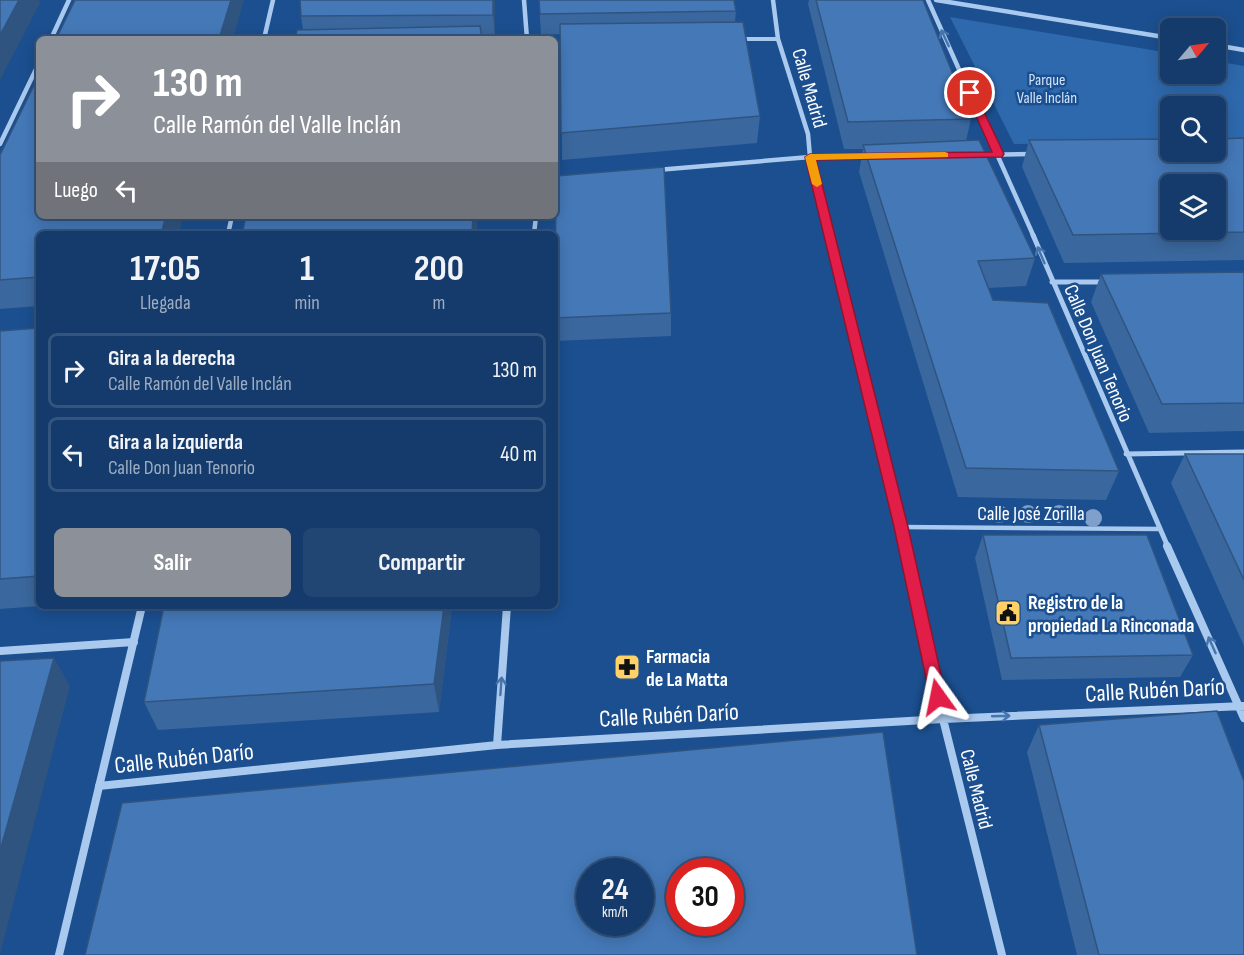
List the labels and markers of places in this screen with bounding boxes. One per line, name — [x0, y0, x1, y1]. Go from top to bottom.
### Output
pin — [944, 67, 995, 118]
place label: Registro de la propiedad La Rinconada — [1028, 591, 1195, 638]
public building icon: Registro de la propiedad La Rinconada — [993, 598, 1023, 628]
place label: Farmacia de La Matta — [646, 645, 728, 692]
pharmacy icon: Farmacia de La Matta — [612, 652, 642, 682]

